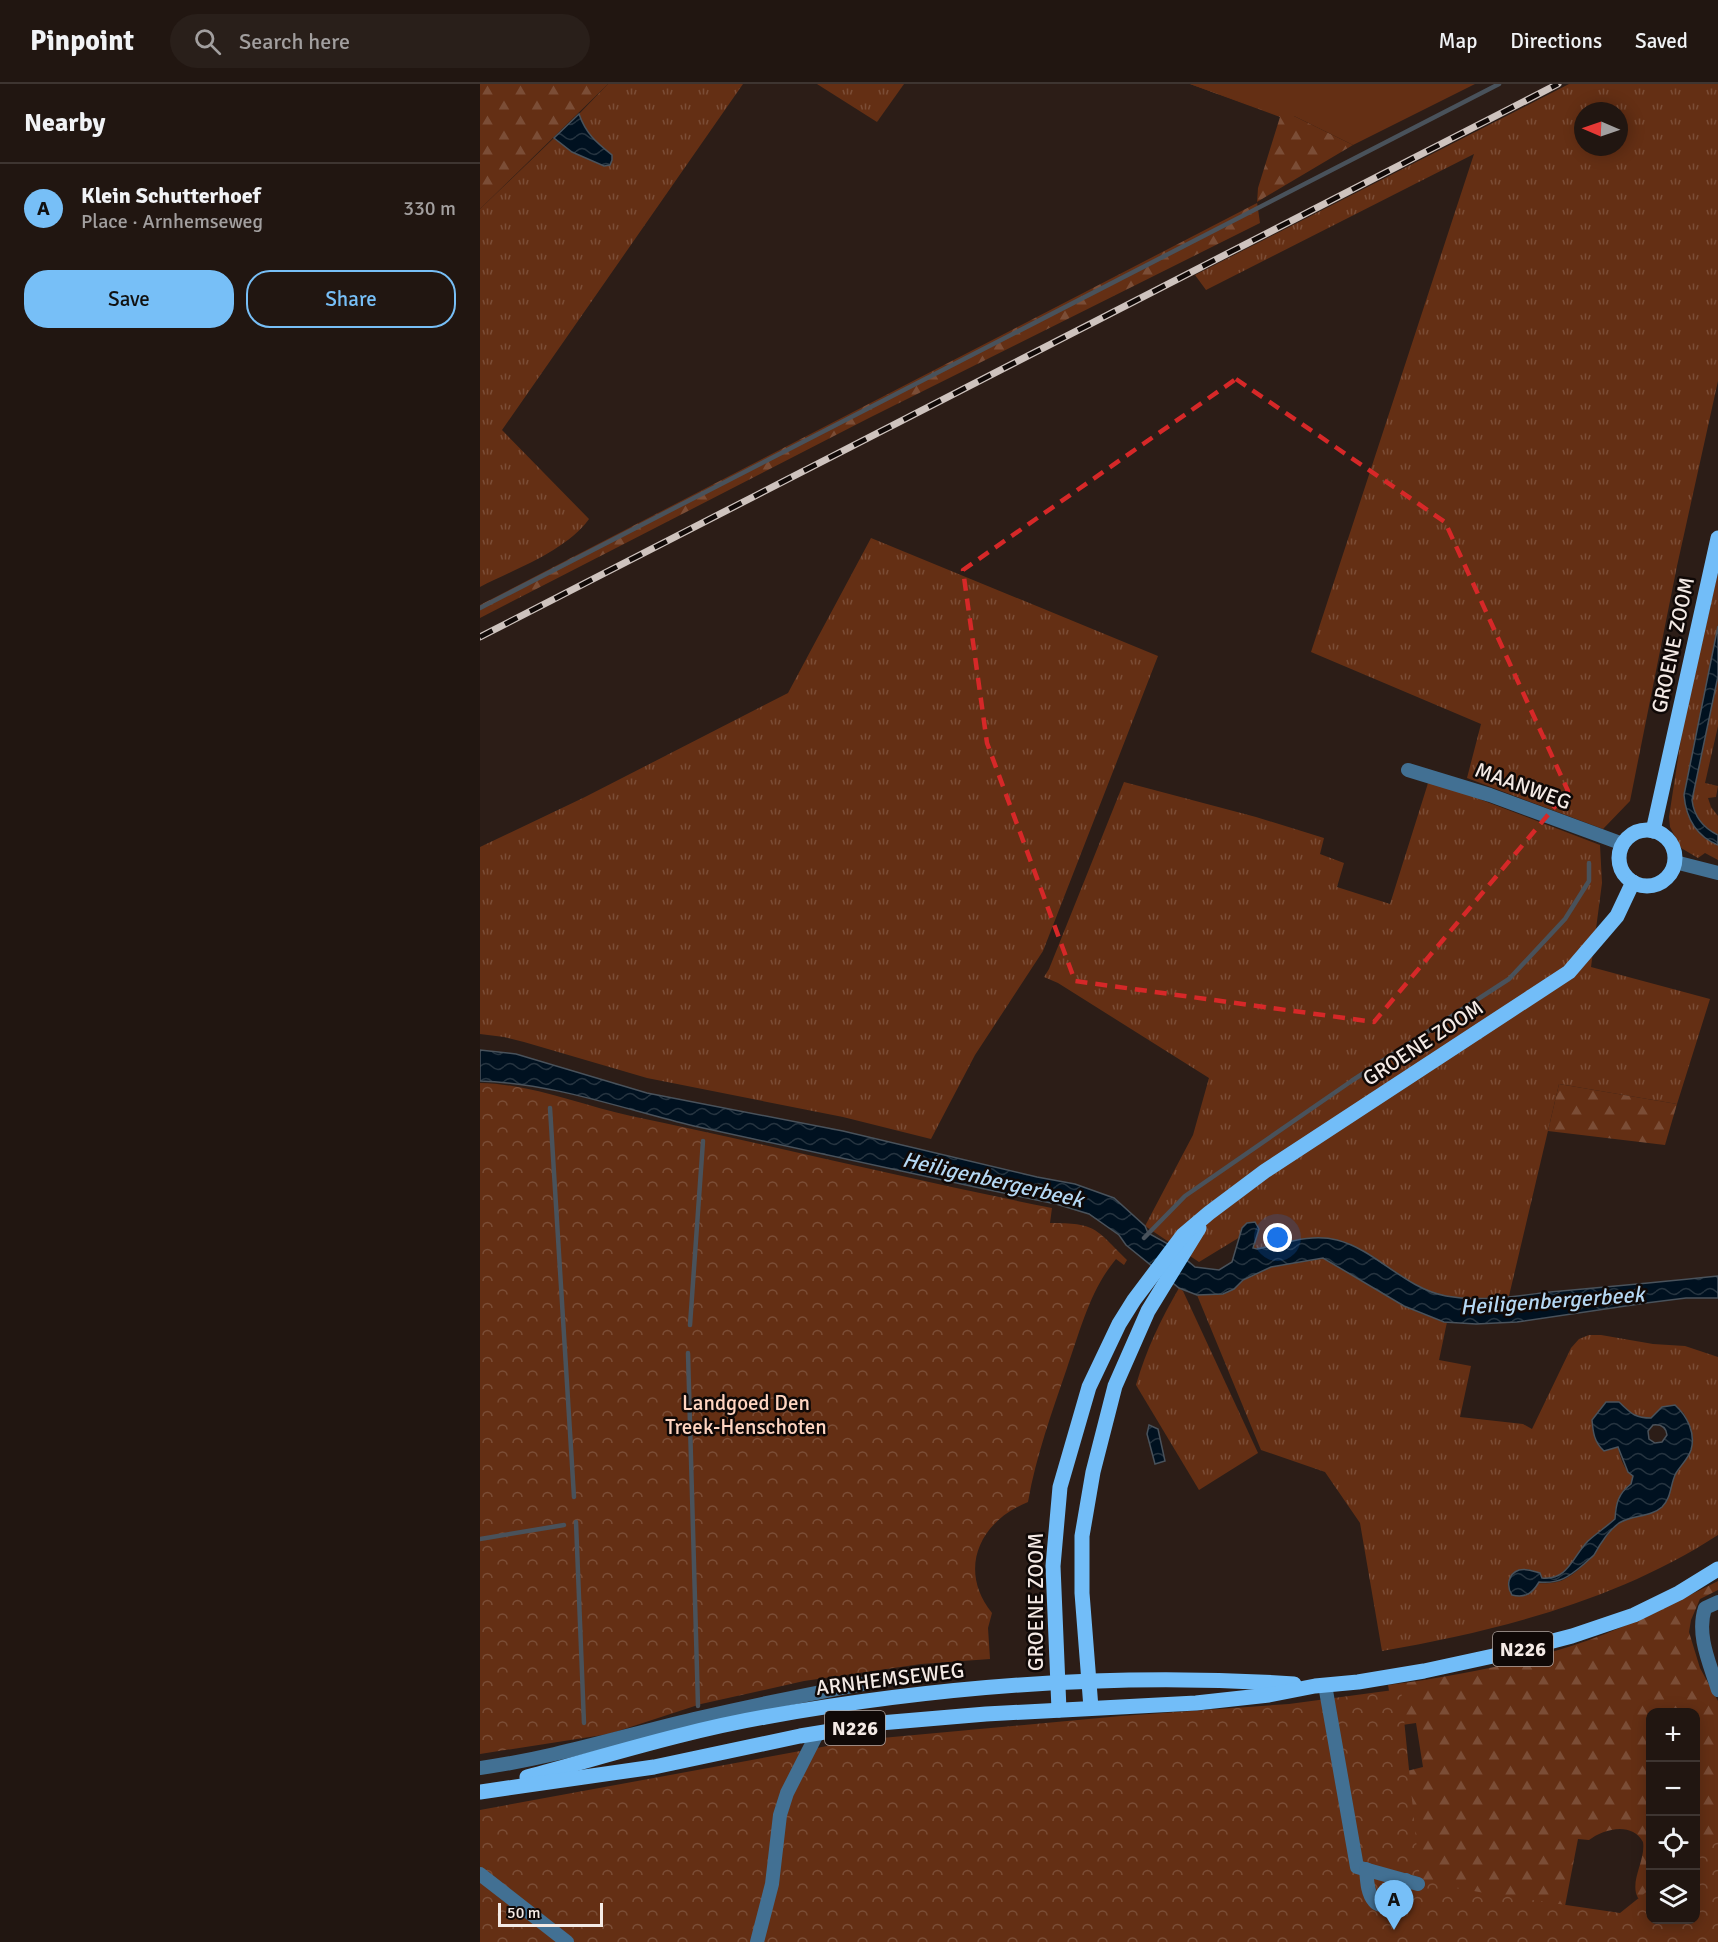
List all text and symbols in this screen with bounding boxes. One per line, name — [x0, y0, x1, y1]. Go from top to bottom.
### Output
search box — [170, 14, 590, 68]
text: Pinpoint — [30, 24, 134, 58]
icon: search — [191, 25, 224, 58]
text: Search here — [239, 28, 350, 55]
text: Map — [1439, 28, 1477, 54]
text: Directions — [1510, 28, 1602, 54]
text: Saved — [1635, 28, 1688, 54]
north arrow — [1574, 102, 1628, 156]
text: Nearby — [24, 107, 105, 139]
text: Klein Schutterhoef — [81, 182, 261, 209]
text: A — [37, 196, 50, 221]
text: 330 m — [403, 196, 456, 221]
text: Place · Arnhemseweg — [81, 209, 263, 234]
button: Save — [24, 270, 234, 328]
button: Share — [246, 270, 456, 328]
street label: GROENE ZOOM — [1646, 575, 1700, 715]
street label: MAANWEG — [1472, 757, 1574, 815]
street label: GROENE ZOOM — [1358, 994, 1488, 1092]
water label: Heiligenbergerbeek — [900, 1146, 1088, 1214]
your location — [1263, 1223, 1292, 1252]
water label: Heiligenbergerbeek — [1459, 1280, 1647, 1320]
park label: Landgoed Den Treek-Henschoten — [665, 1390, 827, 1440]
street label: GROENE ZOOM — [1023, 1533, 1049, 1671]
road number: N226 — [1493, 1632, 1553, 1666]
street label: ARNHEMSEWEG — [814, 1657, 966, 1701]
map controls — [1646, 1708, 1700, 1924]
button: + — [1646, 1708, 1700, 1762]
road number: N226 — [825, 1711, 885, 1745]
button: − — [1646, 1762, 1700, 1816]
button: locate — [1646, 1816, 1700, 1870]
button: layers — [1646, 1870, 1700, 1924]
pin: A — [1374, 1880, 1414, 1930]
scale bar — [498, 1900, 603, 1928]
text: 50 m — [507, 1903, 541, 1923]

